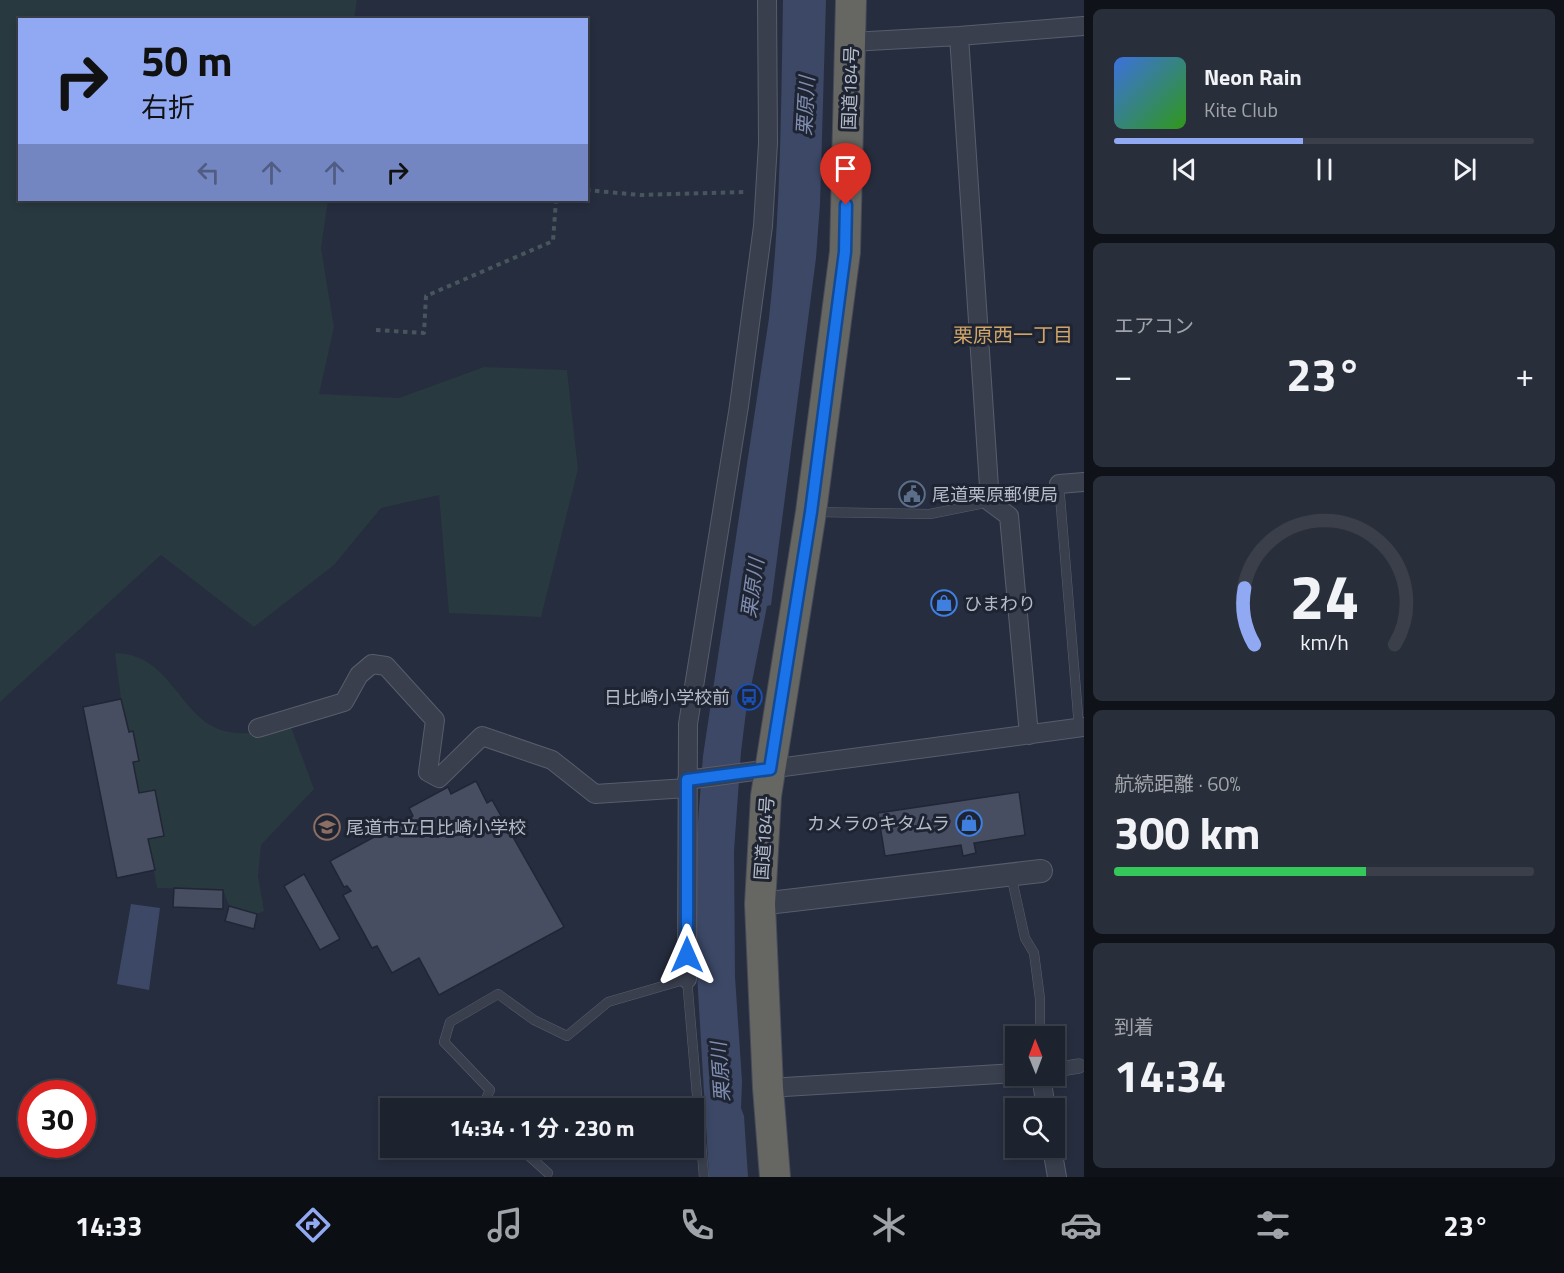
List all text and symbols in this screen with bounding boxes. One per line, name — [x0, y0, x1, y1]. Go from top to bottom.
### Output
text: 50 m — [141, 28, 233, 92]
icon: right — [42, 42, 120, 120]
street label: 国道184号 — [835, 45, 865, 131]
text: Neon Rain — [1204, 60, 1302, 94]
water label: 栗原川 — [788, 73, 822, 137]
text: 右折 — [141, 86, 195, 127]
text: Kite Club — [1204, 94, 1278, 125]
pin — [820, 143, 871, 205]
icon: arrive — [829, 152, 862, 185]
icon: previous — [1168, 153, 1201, 186]
icon: pause — [1308, 153, 1341, 186]
icon: next — [1448, 153, 1481, 186]
icon: left — [192, 156, 225, 189]
icon: ahead — [255, 156, 288, 189]
icon: ahead — [318, 156, 351, 189]
icon: right — [381, 156, 414, 189]
text: エアコン — [1114, 310, 1194, 341]
district label: 栗原西一丁目 — [953, 319, 1073, 350]
text: 23° — [1286, 340, 1362, 408]
text: − — [1114, 350, 1132, 400]
text: + — [1516, 350, 1534, 400]
public building icon: 尾道栗原郵便局 — [897, 479, 927, 509]
place label: 尾道栗原郵便局 — [932, 481, 1058, 508]
text: 24 — [1289, 549, 1359, 644]
water label: 栗原川 — [732, 554, 772, 620]
shop icon: ひまわり — [929, 588, 959, 618]
place label: ひまわり — [964, 590, 1036, 617]
text: km/h — [1300, 627, 1348, 659]
bus stop icon: 日比崎小学校前 — [734, 682, 764, 712]
place label: 日比崎小学校前 — [604, 684, 730, 711]
text: 航続距離 · 60% — [1114, 768, 1241, 799]
street label: 国道184号 — [748, 795, 780, 881]
text: 300 km — [1114, 798, 1260, 866]
shop icon: カメラのキタムラ — [954, 808, 984, 838]
place label: カメラのキタムラ — [807, 810, 950, 837]
school or university icon: 尾道市立日比崎小学校 — [312, 812, 342, 842]
place label: 尾道市立日比崎小学校 — [346, 814, 526, 841]
position arrow — [655, 923, 719, 987]
text: 到着 — [1114, 1011, 1154, 1042]
north arrow — [1005, 1026, 1065, 1086]
map controls — [1005, 1026, 1065, 1158]
water label: 栗原川 — [702, 1039, 738, 1103]
text: 14:34 — [1114, 1041, 1226, 1109]
speed limit sign: 30 — [18, 1080, 96, 1158]
button: search — [1005, 1098, 1065, 1158]
text: 14:34 · 1 分 · 230 m — [450, 1111, 634, 1145]
icon: directions — [292, 1204, 334, 1246]
icon: music — [484, 1204, 526, 1246]
icon: phone — [676, 1204, 718, 1246]
icon: climate — [868, 1204, 910, 1246]
icon: car — [1060, 1204, 1102, 1246]
icon: filters — [1252, 1204, 1294, 1246]
text: 14:33 — [75, 1205, 142, 1246]
text: 23° — [1444, 1205, 1489, 1246]

